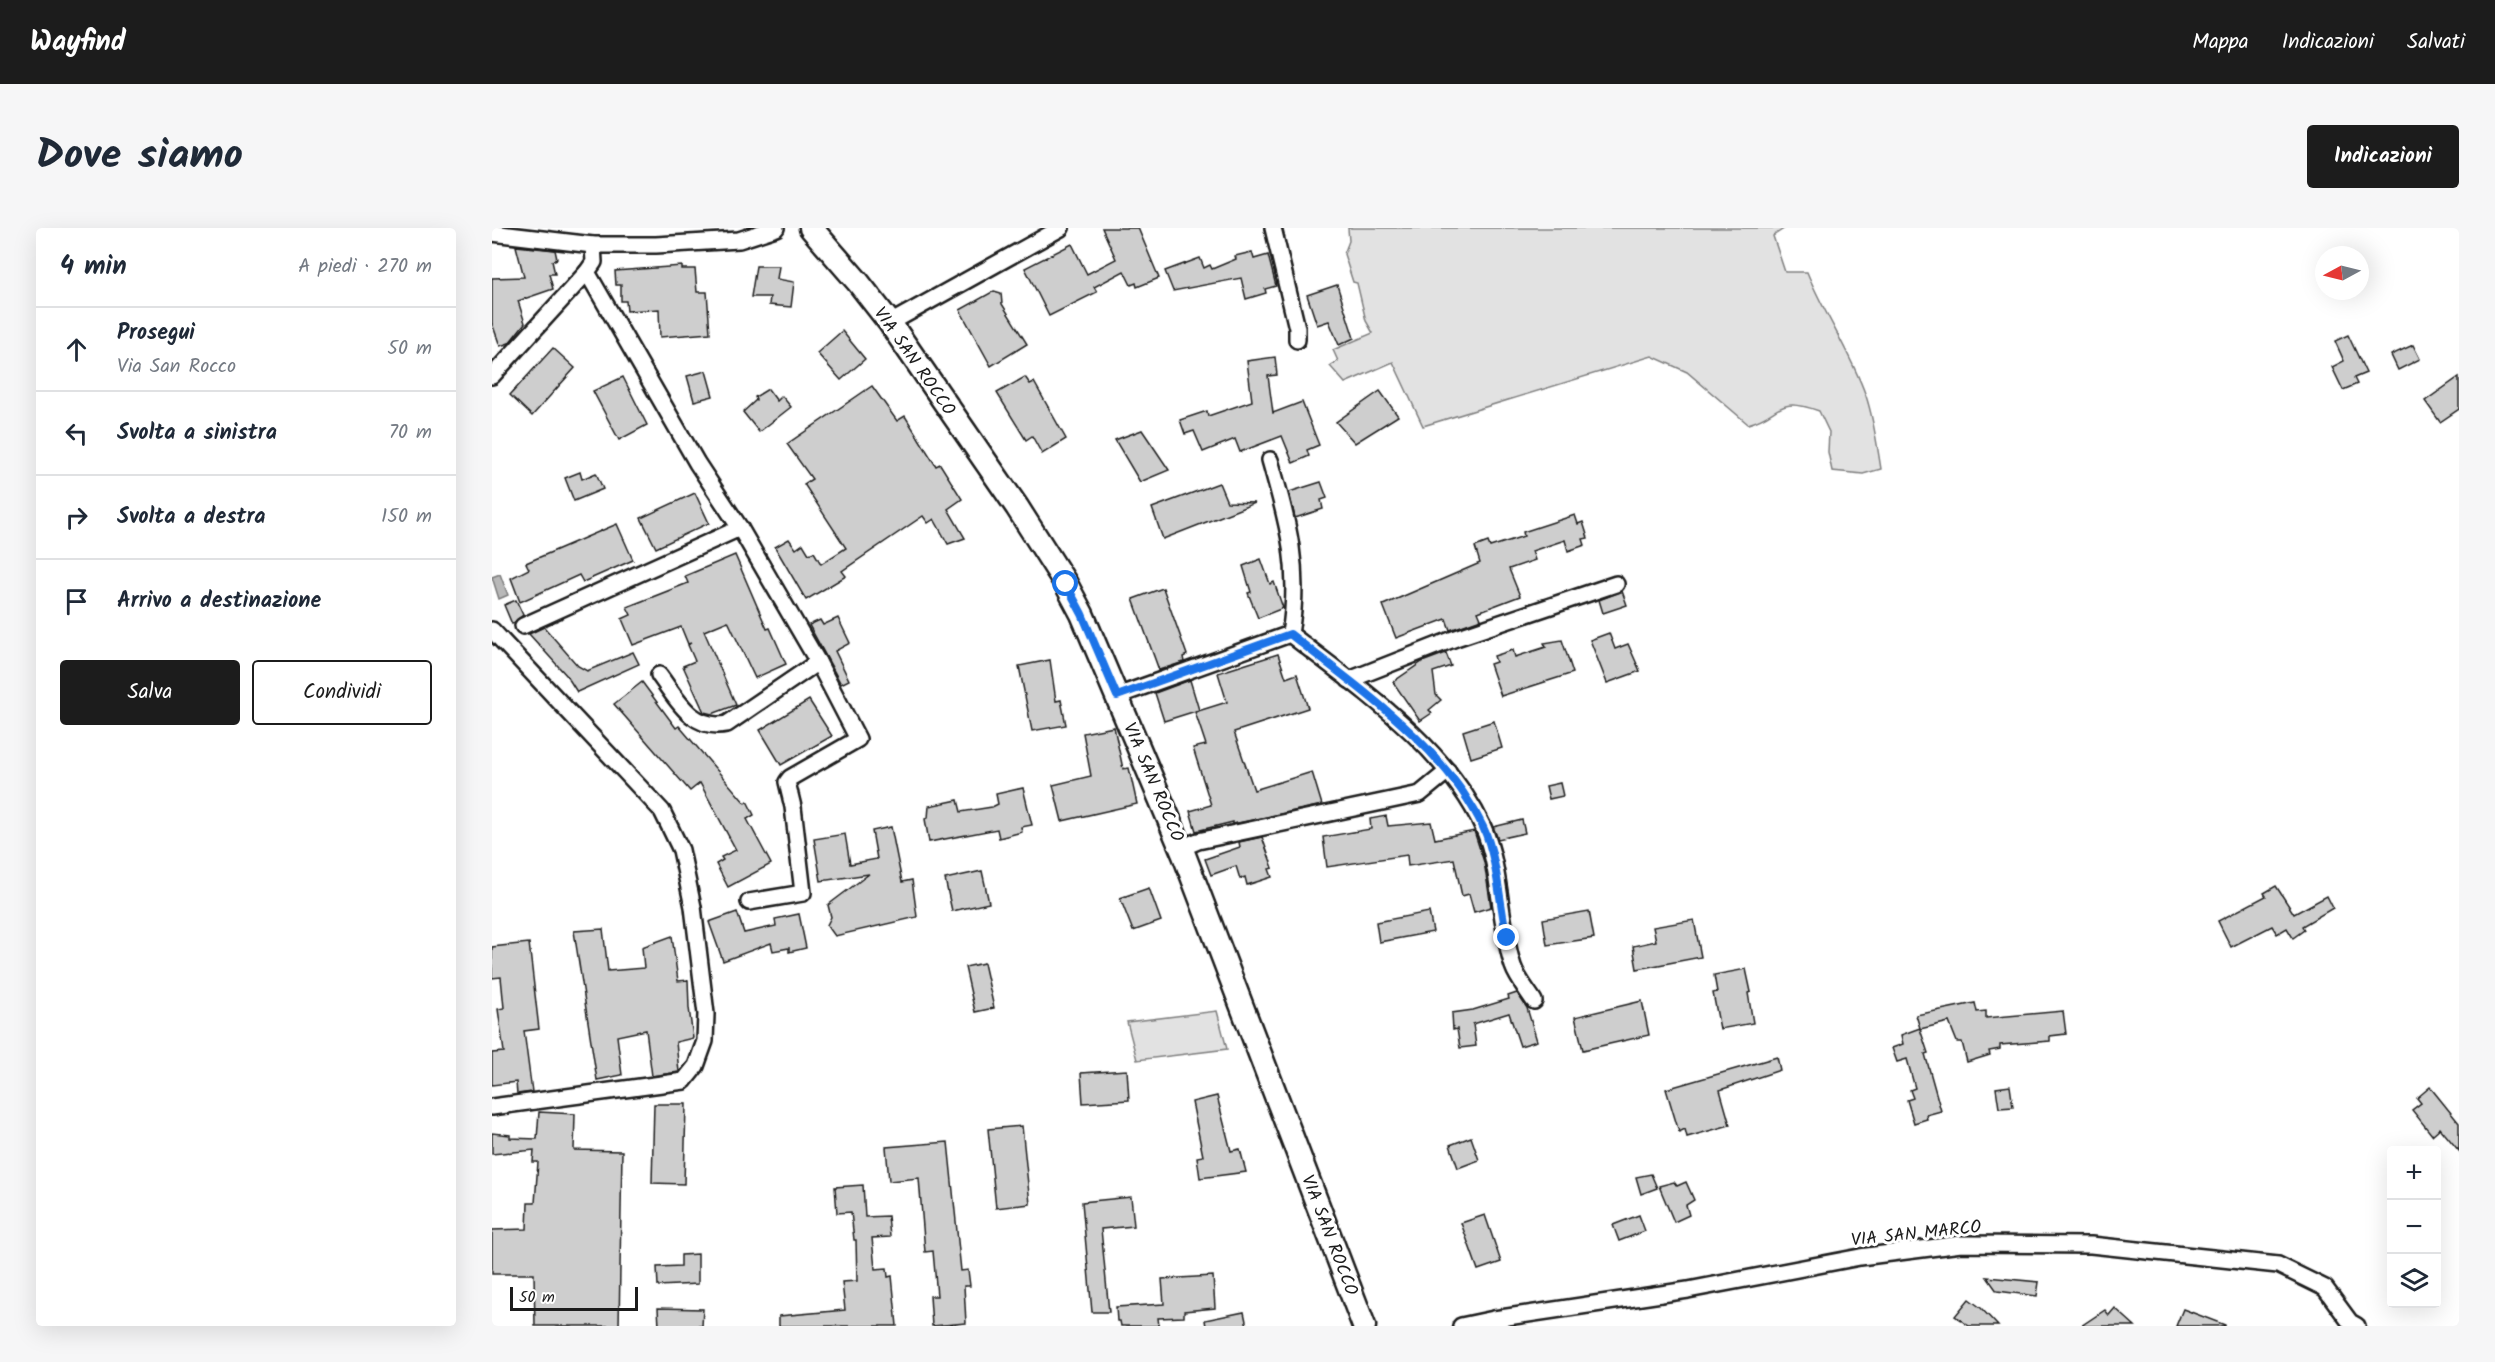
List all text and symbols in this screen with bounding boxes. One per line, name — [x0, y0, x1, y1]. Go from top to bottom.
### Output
text: Wayfind — [30, 20, 126, 65]
text: Mappa — [2192, 26, 2249, 59]
text: Indicazioni — [2282, 26, 2374, 59]
text: Salvati — [2407, 26, 2465, 59]
text: Dove siamo — [36, 123, 243, 190]
button: Indicazioni — [2307, 125, 2459, 188]
text: 4 min — [60, 246, 127, 288]
north arrow — [2315, 246, 2369, 300]
text: A piedi · 270 m — [298, 251, 432, 283]
street label: VIA SAN ROCCO — [865, 301, 962, 422]
text: Prosegui — [117, 316, 195, 351]
icon: ahead — [60, 333, 93, 366]
text: 50 m — [387, 333, 432, 365]
text: Via San Rocco — [117, 351, 236, 383]
text: Svolta a sinistra — [117, 416, 277, 451]
icon: left — [60, 417, 93, 450]
text: 70 m — [389, 417, 432, 449]
text: Svolta a destra — [117, 500, 266, 535]
icon: right — [60, 501, 93, 534]
text: 150 m — [381, 501, 432, 533]
route start — [1052, 570, 1078, 596]
text: Arrivo a destinazione — [117, 584, 321, 619]
icon: arrive — [60, 585, 93, 618]
button: Salva — [60, 660, 240, 725]
button: Condividi — [252, 660, 432, 725]
street label: VIA SAN ROCCO — [1114, 718, 1191, 847]
route end — [1493, 924, 1519, 950]
map controls — [2387, 1146, 2441, 1308]
button: + — [2387, 1146, 2441, 1200]
street label: VIA SAN ROCCO — [1292, 1171, 1365, 1300]
button: − — [2387, 1200, 2441, 1254]
street label: VIA SAN MARCO — [1850, 1213, 1983, 1256]
button: layers — [2387, 1254, 2441, 1308]
scale bar — [510, 1284, 638, 1312]
text: 50 m — [519, 1285, 555, 1310]

